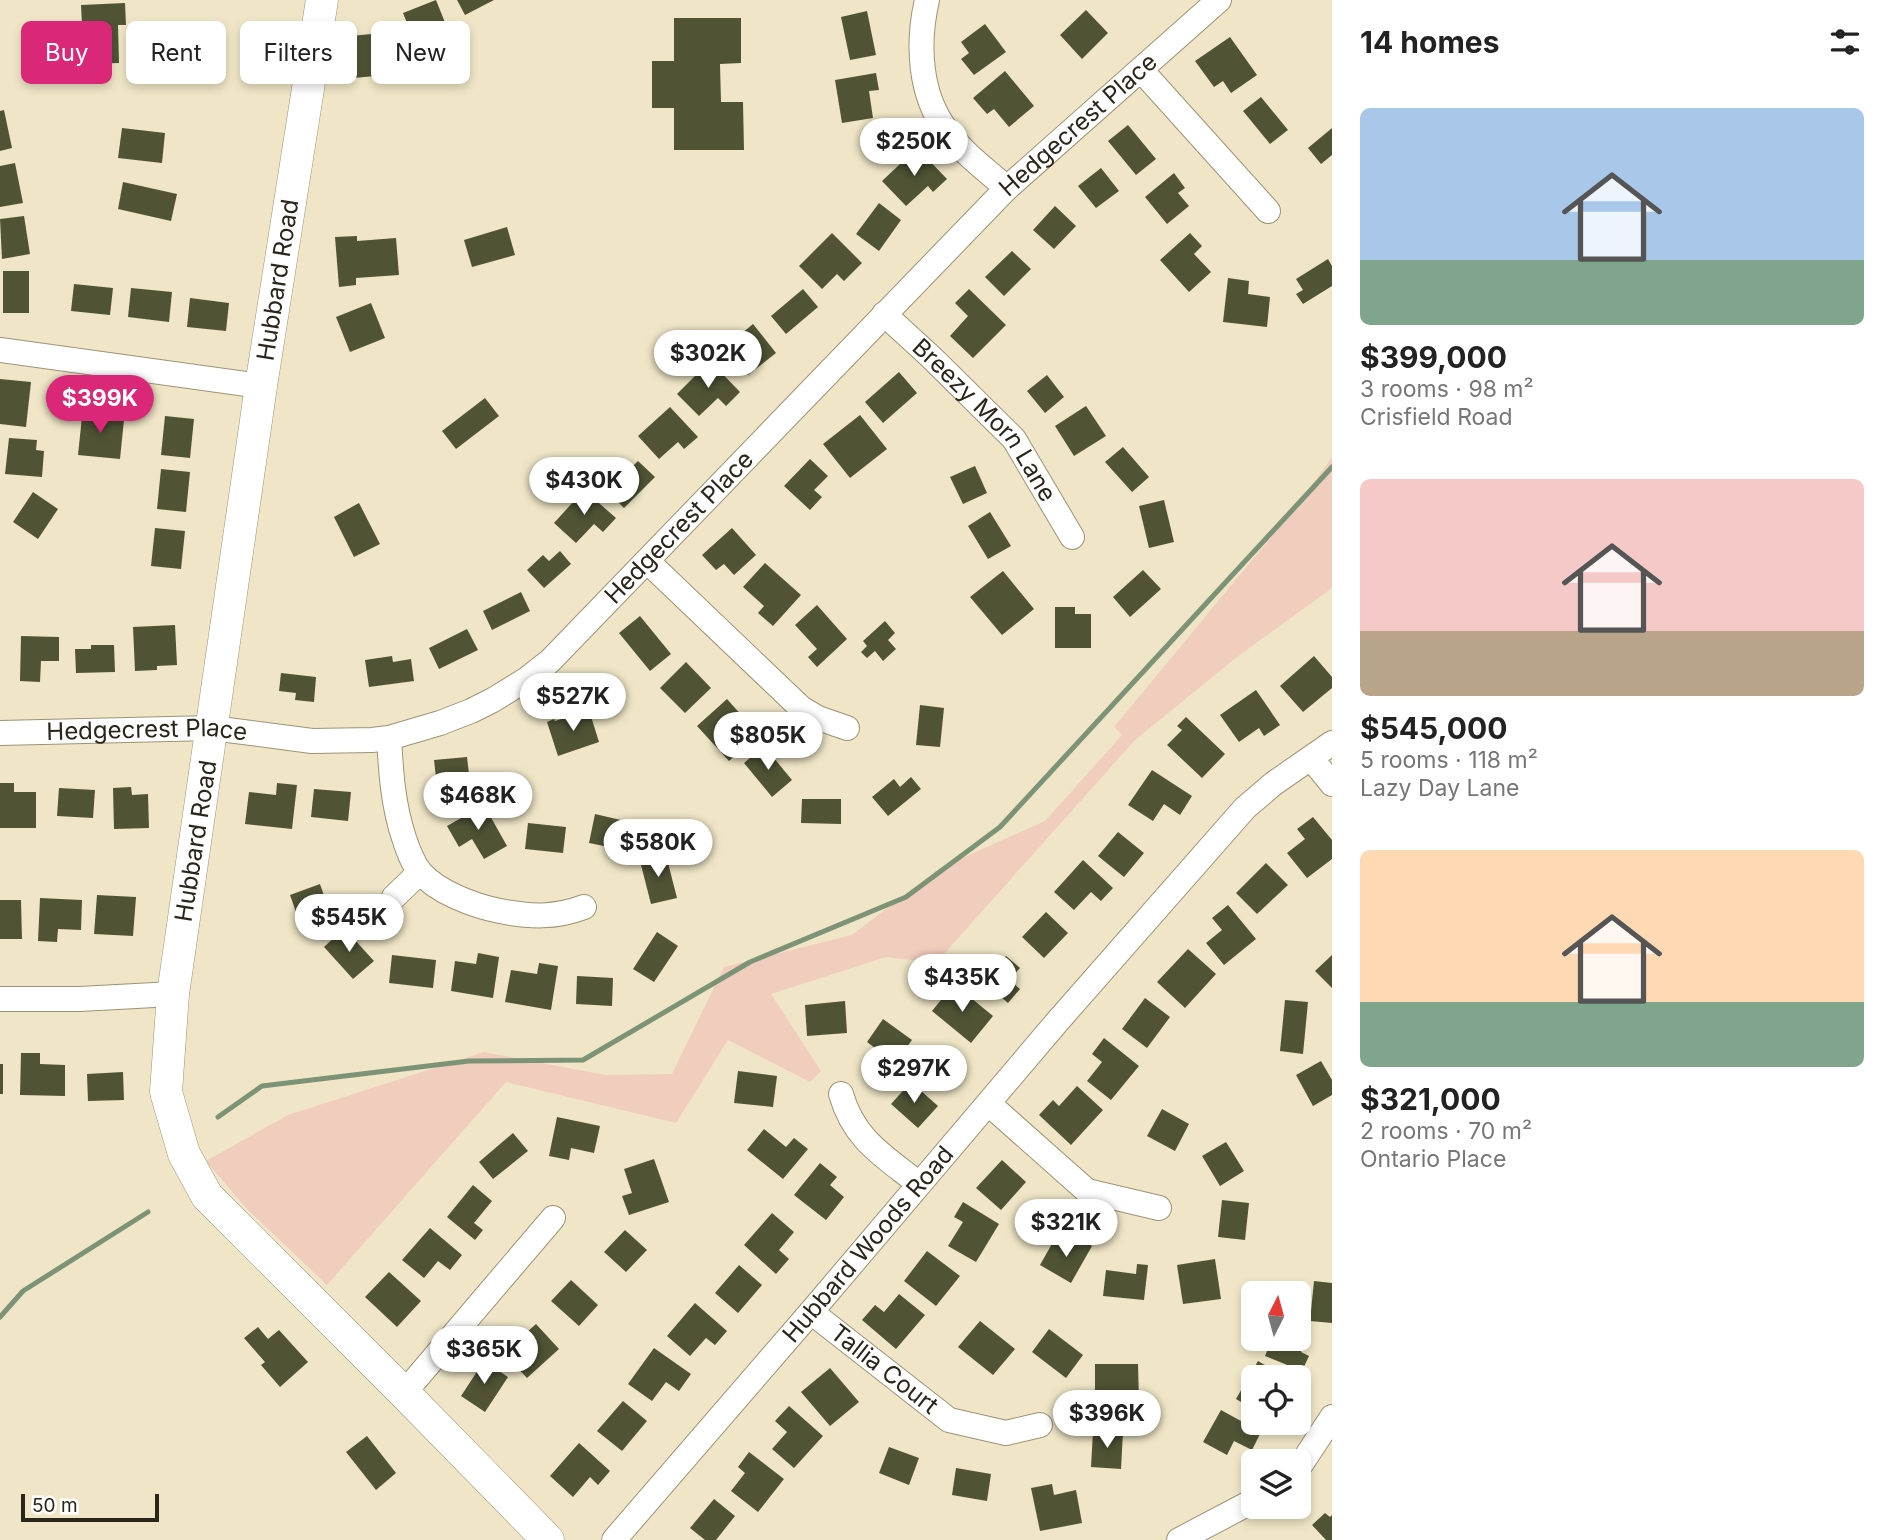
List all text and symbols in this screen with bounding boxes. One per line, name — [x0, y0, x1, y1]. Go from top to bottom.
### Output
chip: Buy — [21, 21, 112, 84]
chip: Rent — [126, 21, 226, 84]
chip: Filters — [240, 21, 357, 84]
chip: New — [371, 21, 470, 84]
icon: filters — [1826, 23, 1864, 61]
text: 14 homes — [1360, 24, 1499, 60]
street label: Hedgecrest Place — [993, 47, 1163, 202]
pin: $250K — [865, 118, 963, 178]
text: $250K — [876, 127, 952, 155]
icon: home — [1549, 154, 1675, 280]
street label: Hubbard Road — [250, 197, 305, 363]
pin: $302K — [659, 330, 757, 390]
street label: Breezy Morn Lane — [907, 332, 1063, 507]
text: $302K — [670, 339, 746, 367]
text: $399,000 — [1360, 339, 1507, 375]
text: 3 rooms · 98 m² — [1360, 375, 1534, 403]
pin: $399K — [51, 376, 149, 435]
text: $399K — [62, 384, 138, 412]
text: Crisfield Road — [1360, 403, 1513, 431]
street label: Hedgecrest Place — [598, 445, 759, 609]
pin: $430K — [535, 458, 633, 517]
text: $430K — [545, 466, 623, 494]
icon: home — [1549, 525, 1675, 651]
pin: $527K — [524, 674, 622, 733]
text: $527K — [536, 682, 610, 710]
text: $545,000 — [1360, 710, 1507, 746]
street label: Hedgecrest Place — [46, 712, 249, 746]
pin: $805K — [719, 712, 817, 772]
text: $805K — [730, 721, 806, 749]
text: 5 rooms · 118 m² — [1360, 746, 1538, 774]
street label: Hubbard Road — [168, 758, 223, 924]
pin: $468K — [429, 772, 527, 832]
text: Lazy Day Lane — [1360, 774, 1520, 802]
text: $468K — [439, 781, 517, 809]
pin: $580K — [609, 820, 707, 879]
text: $580K — [620, 828, 696, 856]
pin: $545K — [300, 894, 398, 954]
icon: home — [1549, 896, 1675, 1022]
text: $545K — [311, 903, 387, 931]
pin: $435K — [913, 954, 1011, 1014]
text: $435K — [924, 963, 1000, 991]
pin: $297K — [865, 1046, 963, 1105]
text: $297K — [877, 1054, 951, 1082]
text: $321,000 — [1360, 1081, 1501, 1117]
text: 2 rooms · 70 m² — [1360, 1117, 1532, 1145]
street label: Hubbard Woods Road — [776, 1140, 959, 1348]
text: Ontario Place — [1360, 1145, 1506, 1173]
pin: $321K — [1017, 1200, 1115, 1259]
text: $321K — [1031, 1208, 1101, 1236]
north arrow — [1241, 1281, 1311, 1351]
map controls — [1241, 1281, 1311, 1519]
street label: Tallia Court — [825, 1318, 944, 1420]
pin: $365K — [435, 1326, 533, 1386]
text: $365K — [446, 1335, 522, 1363]
button: locate — [1241, 1365, 1311, 1435]
pin: $396K — [1058, 1390, 1156, 1450]
text: $396K — [1069, 1399, 1145, 1427]
button: layers — [1241, 1449, 1311, 1519]
scale bar — [21, 1491, 159, 1523]
text: 50 m — [32, 1494, 78, 1517]

